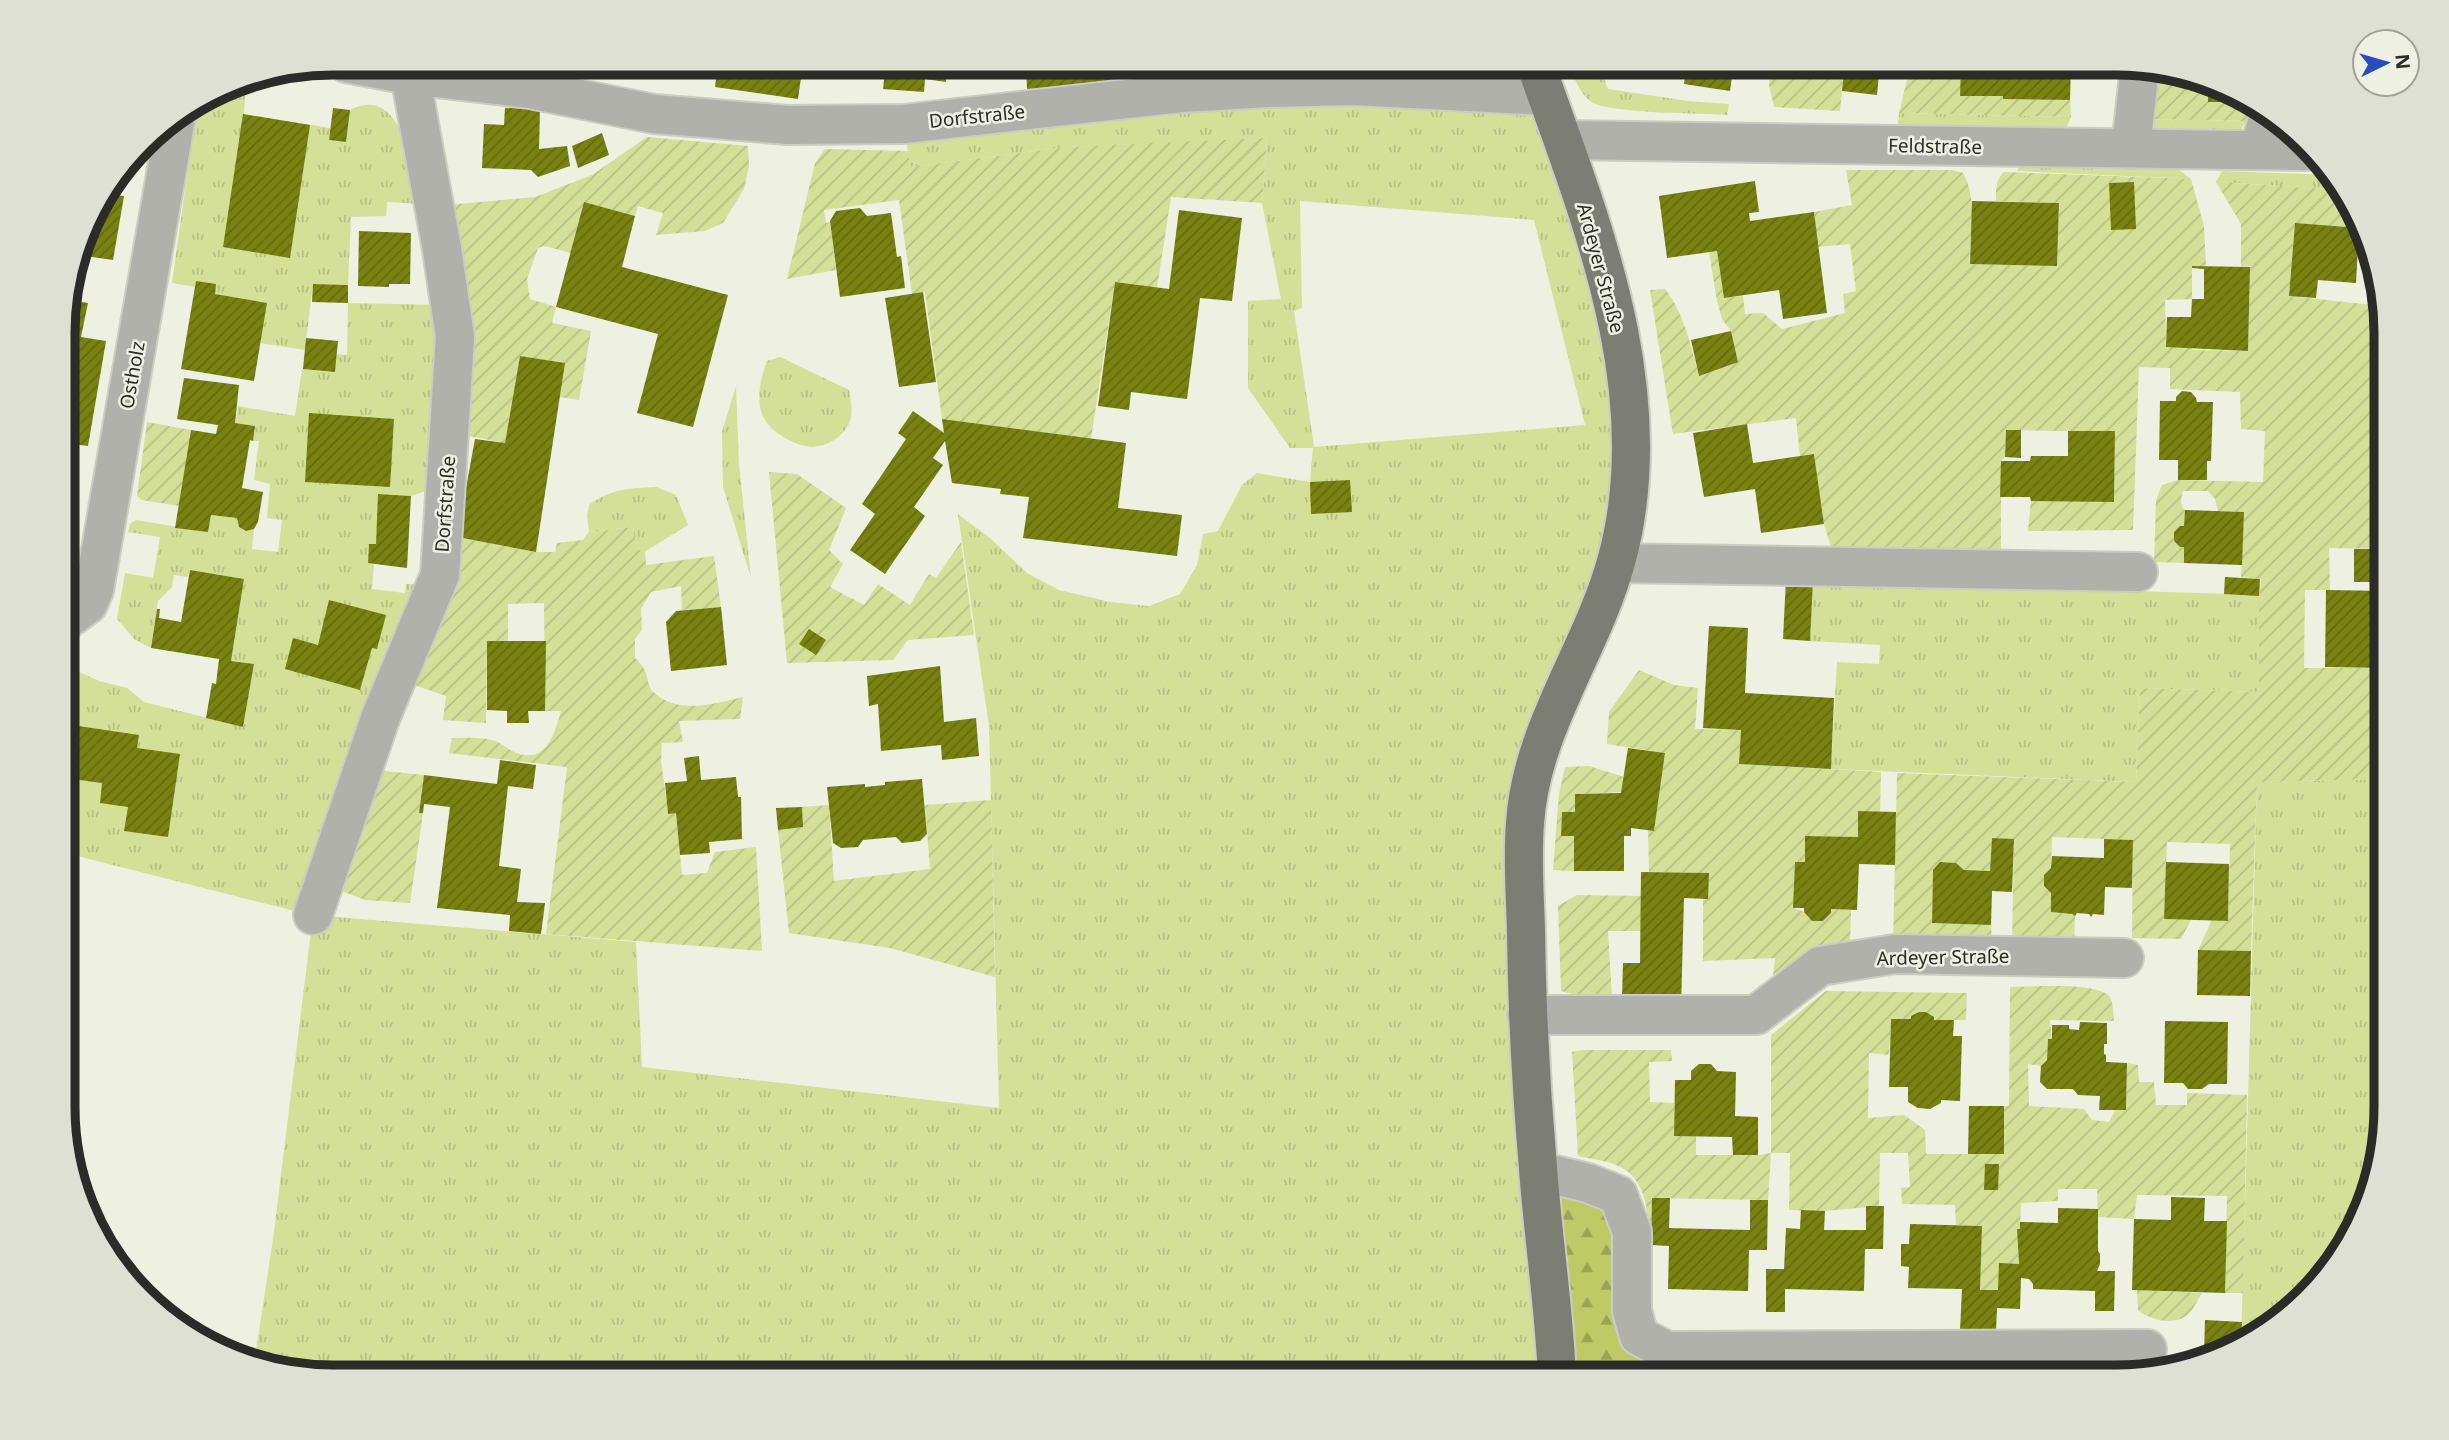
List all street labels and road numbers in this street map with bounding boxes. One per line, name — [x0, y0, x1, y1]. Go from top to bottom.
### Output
street label: Dorfstraße — [928, 98, 1026, 134]
street label: Feldstraße — [1888, 132, 1982, 160]
street label: Ardeyer Straße — [1571, 200, 1631, 336]
street label: Ostholz — [113, 339, 151, 411]
street label: Dorfstraße — [429, 455, 461, 553]
street label: Ardeyer Straße — [1876, 943, 2010, 971]

